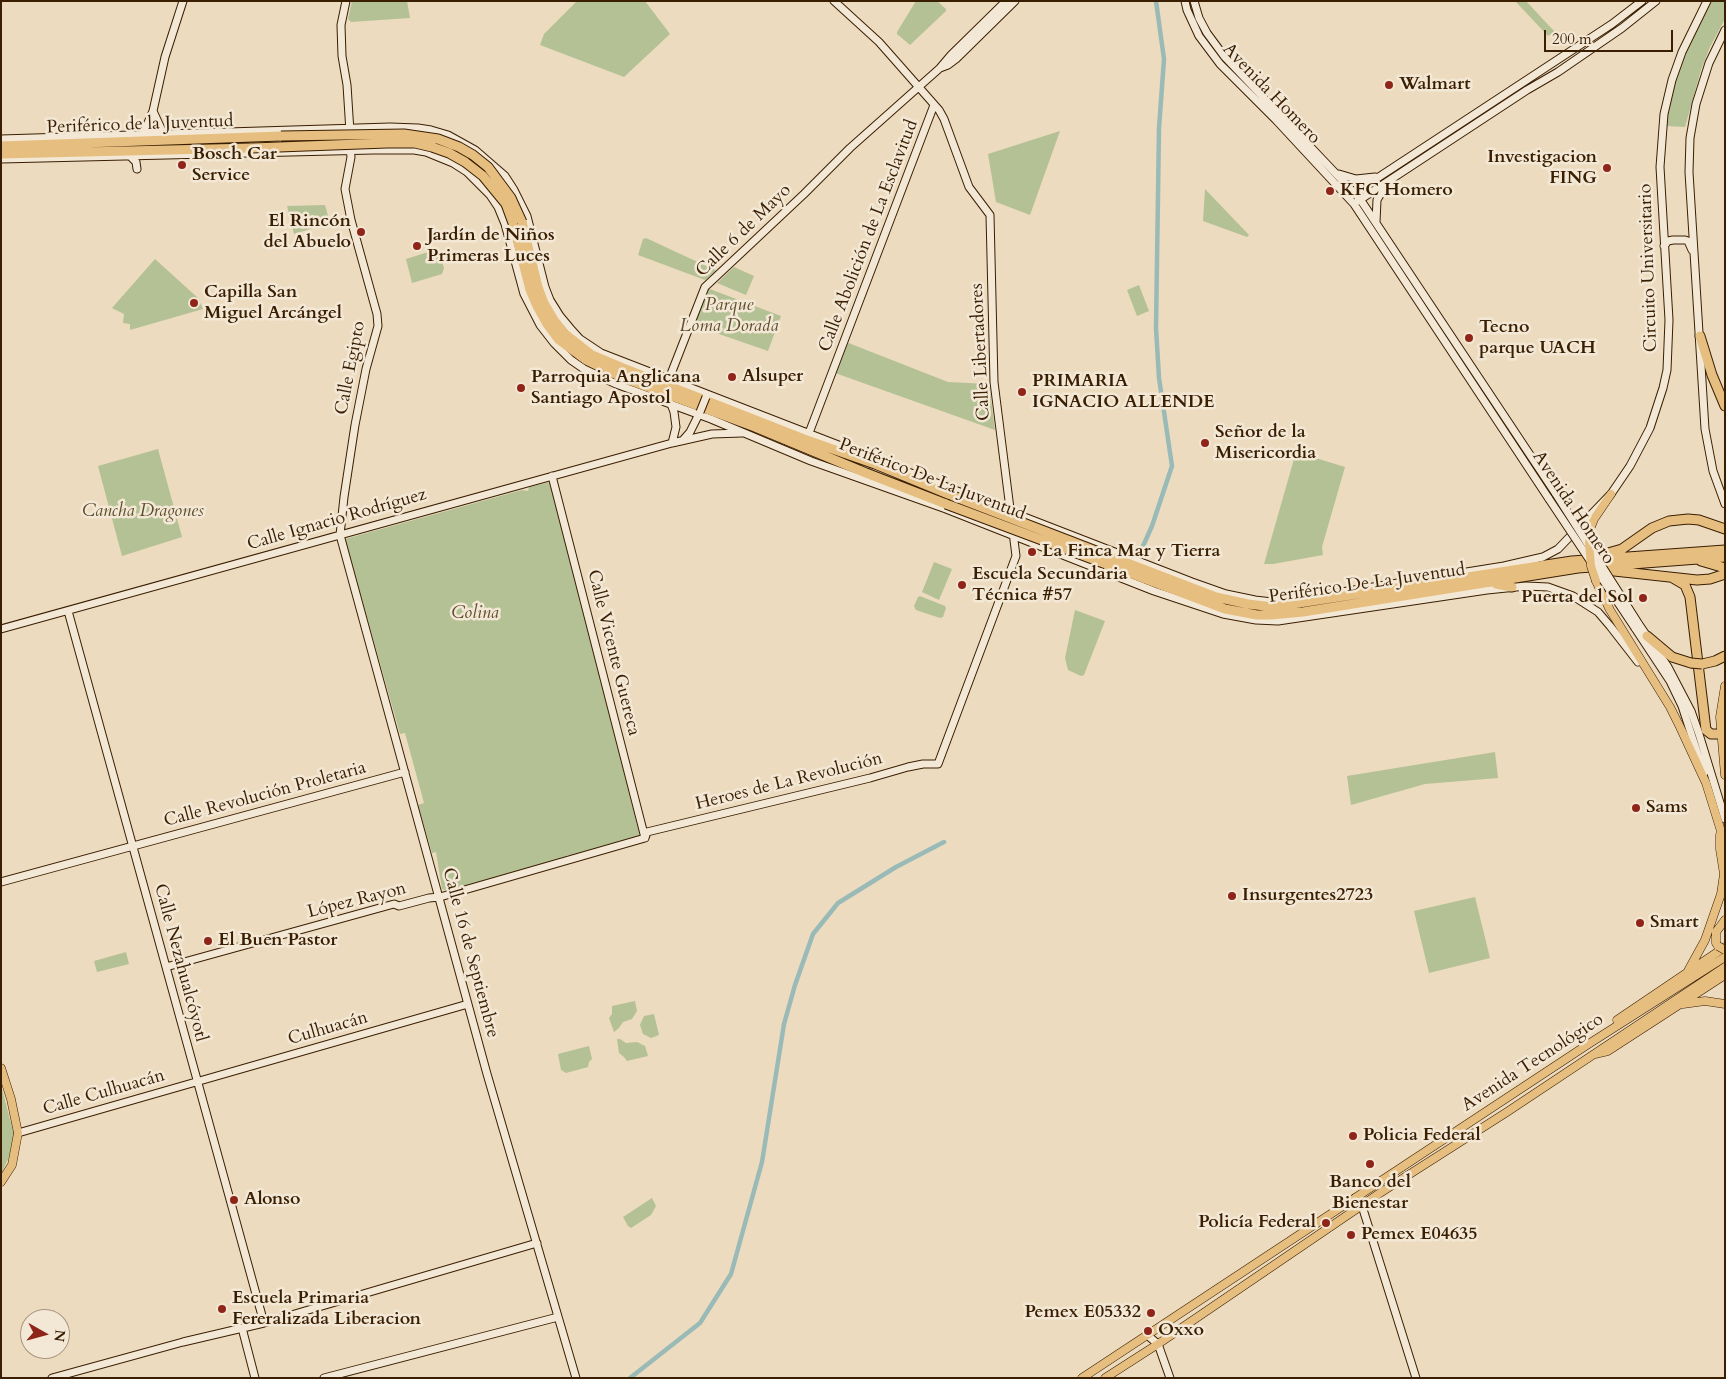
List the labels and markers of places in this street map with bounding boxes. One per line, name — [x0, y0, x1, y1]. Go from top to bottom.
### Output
place label: Walmart — [1399, 74, 1471, 96]
marker: Walmart — [1383, 79, 1395, 91]
place label: Bosch Car Service — [192, 144, 277, 186]
place label: Investigacion FING — [1487, 147, 1597, 190]
marker: Bosch Car Service — [176, 159, 188, 171]
marker: Investigacion FING — [1601, 162, 1613, 174]
place label: KFC Homero — [1340, 180, 1453, 202]
marker: KFC Homero — [1324, 185, 1336, 197]
place label: El Rincón del Abuelo — [263, 211, 351, 253]
place label: Jardín de Niños Primeras Luces — [427, 225, 555, 268]
marker: El Rincón del Abuelo — [355, 226, 367, 238]
marker: Jardín de Niños Primeras Luces — [411, 240, 423, 252]
place label: Capilla San Miguel Arcángel — [204, 282, 342, 324]
marker: Capilla San Miguel Arcángel — [188, 297, 200, 309]
place label: Tecno parque UACH — [1479, 317, 1596, 359]
marker: Tecno parque UACH — [1463, 332, 1475, 344]
place label: Alsuper — [742, 366, 803, 388]
place label: Parroquia Anglicana Santiago Apostol — [531, 367, 701, 409]
marker: Alsuper — [726, 371, 738, 383]
place label: PRIMARIA IGNACIO ALLENDE — [1032, 371, 1215, 414]
marker: Parroquia Anglicana Santiago Apostol — [515, 382, 527, 394]
marker: PRIMARIA IGNACIO ALLENDE — [1016, 386, 1028, 398]
place label: Señor de la Misericordia — [1215, 422, 1316, 464]
marker: Señor de la Misericordia — [1199, 437, 1211, 449]
place label: La Finca Mar y Tierra — [1042, 541, 1221, 563]
marker: La Finca Mar y Tierra — [1026, 546, 1038, 558]
place label: Escuela Secundaria Técnica #57 — [972, 564, 1128, 606]
marker: Escuela Secundaria Técnica #57 — [956, 579, 968, 591]
place label: Puerta del Sol — [1521, 587, 1633, 609]
marker: Puerta del Sol — [1637, 592, 1649, 604]
place label: Sams — [1646, 797, 1688, 819]
marker: Sams — [1630, 802, 1642, 814]
place label: Insurgentes2723 — [1242, 885, 1373, 907]
marker: Insurgentes2723 — [1226, 890, 1238, 902]
place label: Smart — [1650, 912, 1699, 934]
marker: Smart — [1634, 917, 1646, 929]
place label: El Buen Pastor — [218, 930, 338, 952]
marker: El Buen Pastor — [202, 935, 214, 947]
place label: Policia Federal — [1363, 1125, 1481, 1147]
marker: Policia Federal — [1347, 1130, 1359, 1142]
marker: Banco del Bienestar — [1364, 1158, 1376, 1170]
place label: Banco del Bienestar — [1329, 1172, 1411, 1214]
place label: Alonso — [244, 1189, 300, 1211]
marker: Alonso — [228, 1194, 240, 1206]
place label: Policía Federal — [1198, 1212, 1316, 1234]
marker: Policía Federal — [1320, 1217, 1332, 1229]
place label: Pemex E04635 — [1361, 1224, 1478, 1246]
marker: Pemex E04635 — [1345, 1229, 1357, 1241]
place label: Escuela Primaria Fereralizada Liberacion — [232, 1288, 421, 1330]
place label: Pemex E05332 — [1024, 1302, 1141, 1324]
marker: Escuela Primaria Fereralizada Liberacion — [216, 1303, 228, 1315]
marker: Pemex E05332 — [1145, 1307, 1157, 1319]
place label: Oxxo — [1158, 1320, 1204, 1342]
marker: Oxxo — [1142, 1325, 1154, 1337]

